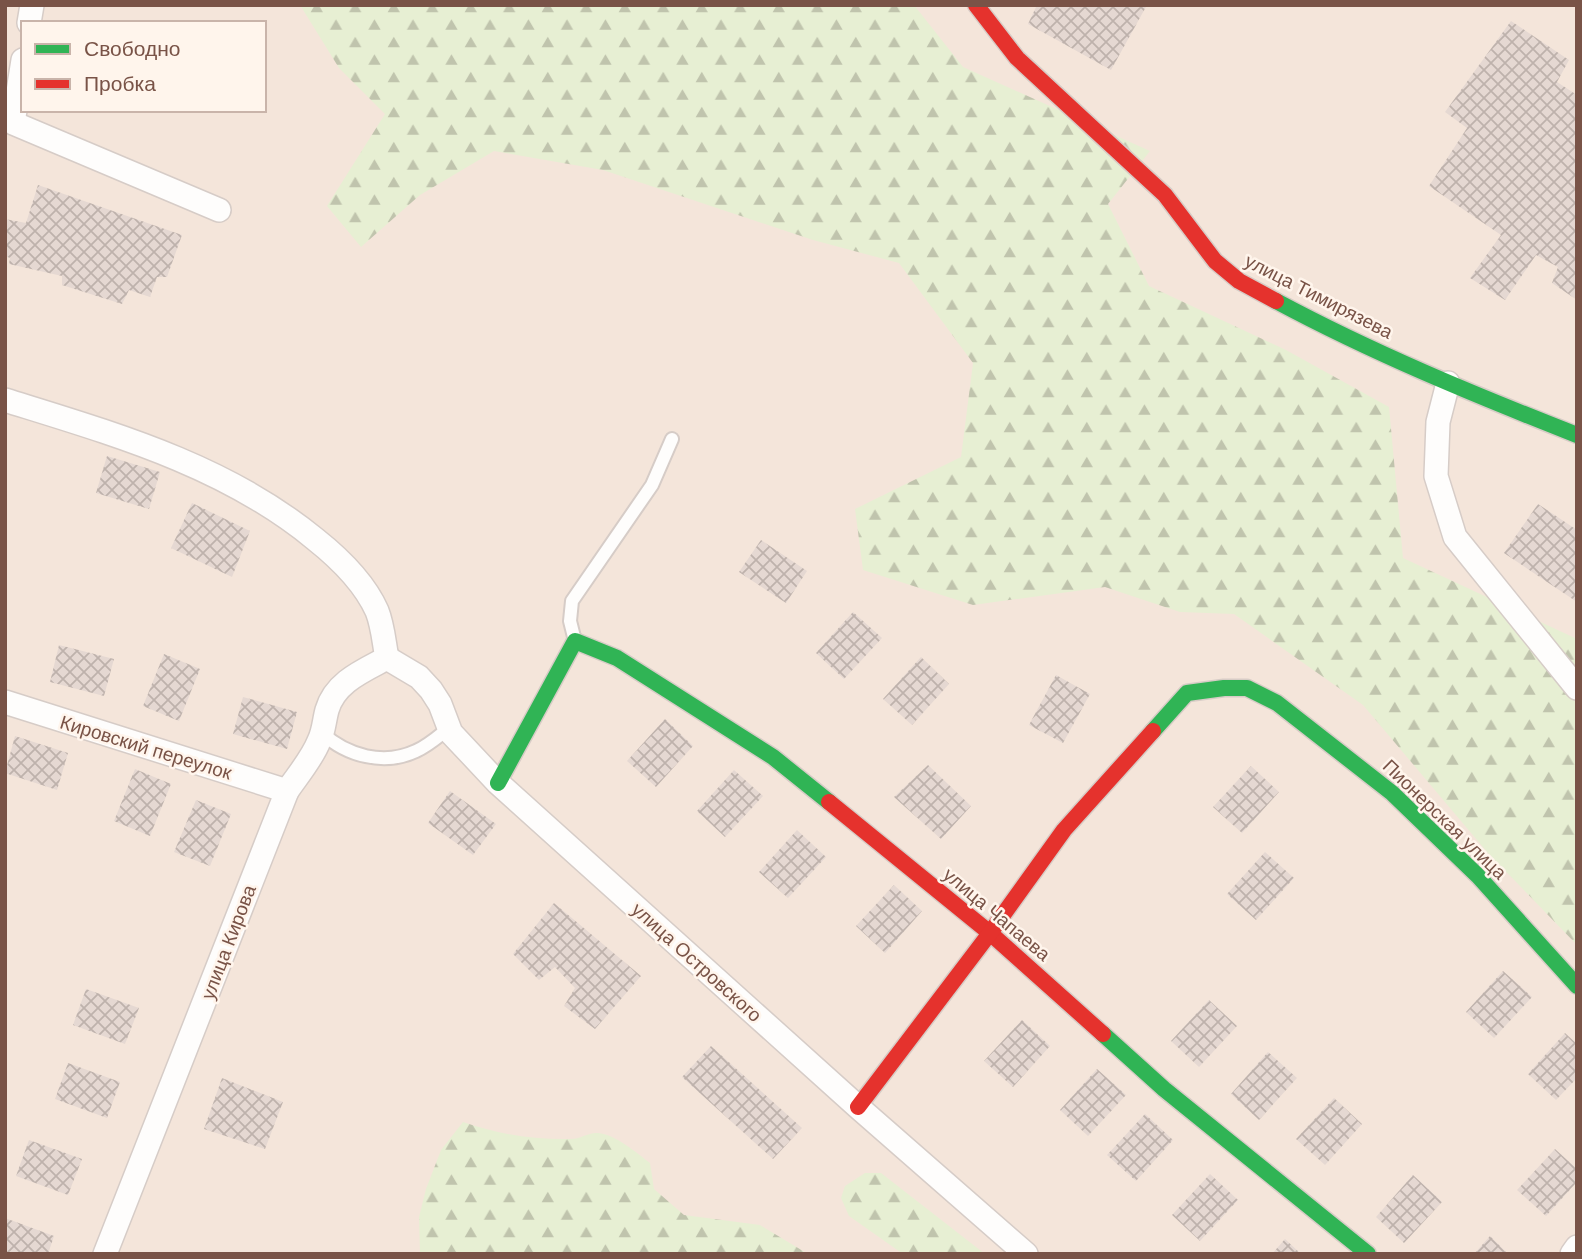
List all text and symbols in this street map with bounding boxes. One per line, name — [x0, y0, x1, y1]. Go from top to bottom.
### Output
legend — [21, 21, 266, 112]
text: Свободно — [84, 37, 181, 60]
text: Пробка — [84, 72, 156, 95]
street label: улица Тимирязева — [1242, 250, 1396, 343]
street label: Кировский переулок — [58, 711, 235, 784]
street label: Пионерская улица — [1379, 755, 1511, 884]
street label: улица Чапаева — [939, 864, 1055, 965]
street label: улица Кирова — [197, 882, 260, 1002]
street label: улица Островского — [628, 899, 766, 1026]

